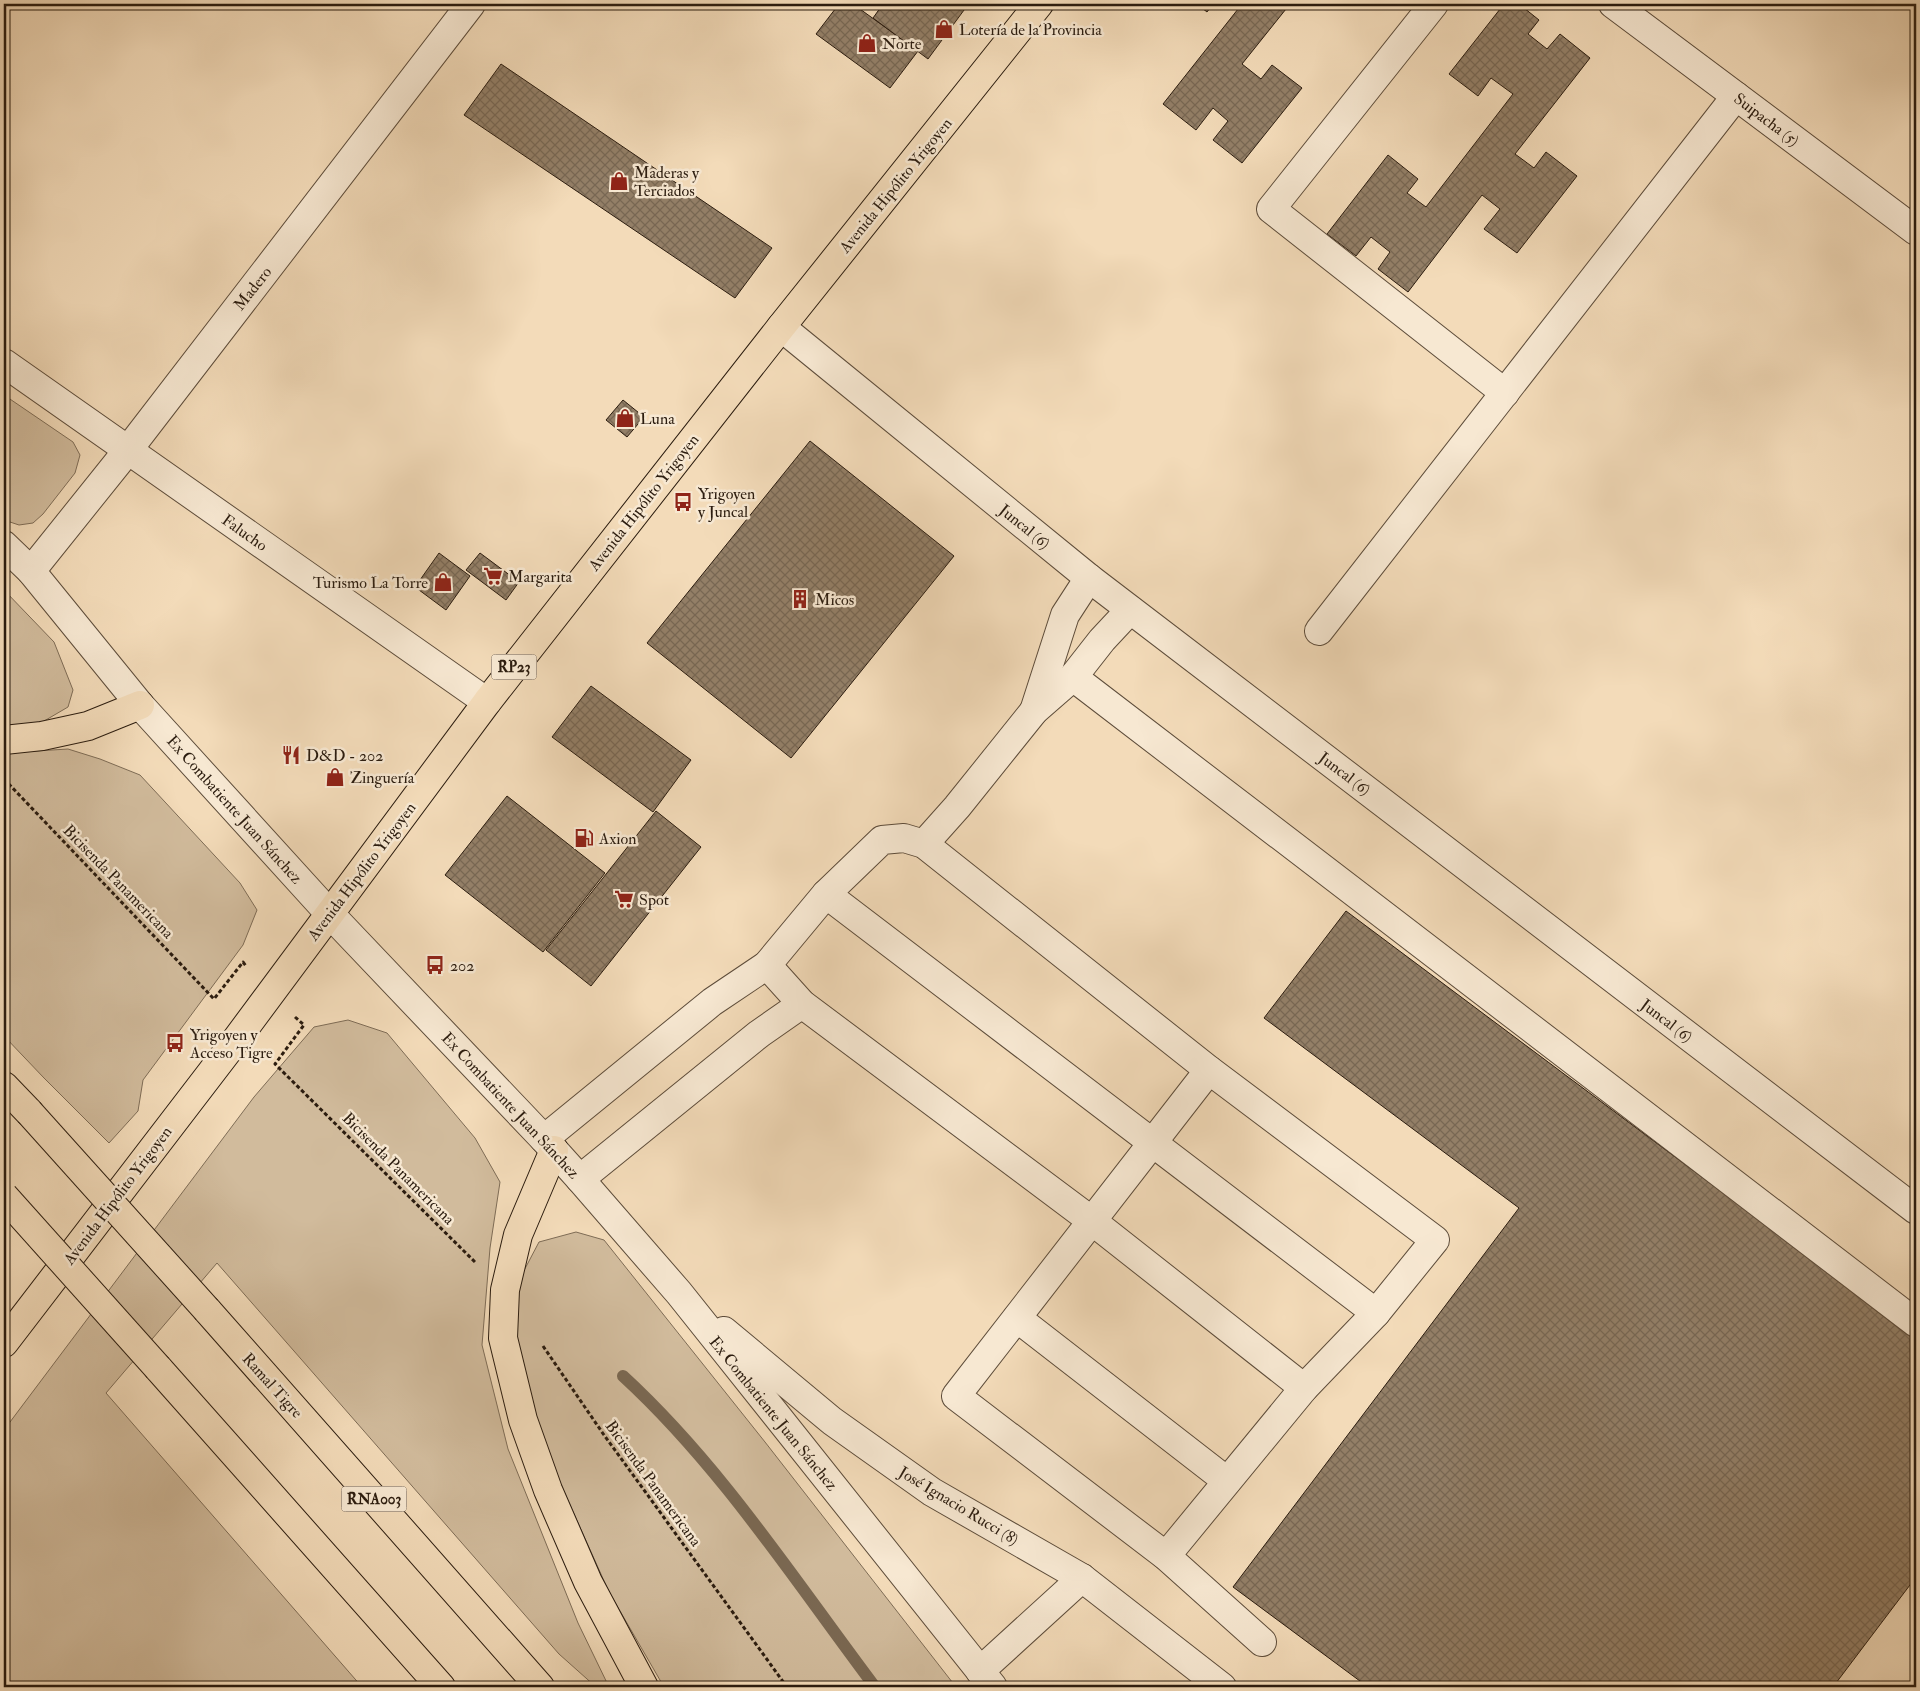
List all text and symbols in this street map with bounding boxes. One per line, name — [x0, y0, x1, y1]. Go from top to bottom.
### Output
shop icon: Lotería de la Provincia — [933, 18, 955, 40]
place label: Lotería de la Provincia — [959, 20, 1102, 40]
shop icon: Norte — [856, 32, 878, 54]
place label: Norte — [882, 34, 922, 54]
street label: Suipacha (5) — [1729, 89, 1803, 152]
street label: Avenida Hipólito Yrigoyen — [834, 114, 957, 259]
place label: Maderas y Terciados — [634, 163, 700, 201]
shop icon: Maderas y Terciados — [608, 170, 630, 192]
street label: Madero — [229, 262, 276, 315]
shop icon: Luna — [614, 407, 636, 429]
place label: Luna — [640, 409, 675, 429]
street label: Avenida Hipólito Yrigoyen — [584, 430, 704, 576]
place label: Yrigoyen y Juncal — [698, 484, 755, 523]
bus stop icon: Yrigoyen y Juncal — [672, 491, 694, 513]
street label: Juncal (6) — [993, 500, 1054, 554]
street label: Falucho — [218, 510, 271, 556]
supermarket icon: Margarita — [482, 565, 504, 587]
place label: Margarita — [508, 567, 573, 587]
shop icon: Turismo La Torre — [432, 571, 454, 593]
place label: Turismo La Torre — [313, 573, 428, 593]
building icon: Micos — [789, 588, 811, 610]
place label: Micos — [815, 590, 854, 610]
road number: RP23 — [492, 654, 536, 680]
street label: Ex Combatiente Juan Sánchez — [161, 731, 307, 889]
restaurant icon: D&D - 202 — [280, 744, 302, 766]
place label: D&D - 202 — [306, 746, 383, 766]
street label: Juncal (6) — [1313, 747, 1374, 801]
shop icon: Zinguería — [324, 766, 346, 788]
place label: Zinguería — [350, 768, 415, 788]
street label: Avenida Hipólito Yrigoyen — [303, 798, 421, 946]
street label: Bicisenda Panamericana — [59, 820, 178, 943]
fuel station icon: Axion — [573, 827, 595, 849]
place label: Axion — [598, 829, 636, 849]
supermarket icon: Spot — [613, 888, 635, 910]
place label: Spot — [639, 890, 669, 911]
bus stop icon: 202 — [424, 954, 446, 976]
place label: 202 — [450, 956, 474, 976]
street label: Juncal (6) — [1635, 994, 1696, 1048]
place label: Yrigoyen y Acceso Tigre — [189, 1025, 273, 1063]
street label: Ex Combatiente Juan Sánchez — [436, 1028, 584, 1184]
bus stop icon: Yrigoyen y Acceso Tigre — [164, 1032, 186, 1054]
street label: Bicisenda Panamericana — [338, 1108, 459, 1229]
street label: Avenida Hipólito Yrigoyen — [59, 1122, 177, 1270]
street label: Ex Combatiente Juan Sánchez — [704, 1332, 842, 1496]
street label: Ramal Tigre — [238, 1349, 307, 1423]
street label: Bicisenda Panamericana — [601, 1417, 706, 1551]
street label: José Ignacio Rucci (8) — [893, 1462, 1022, 1550]
road number: RNA003 — [342, 1486, 406, 1512]

